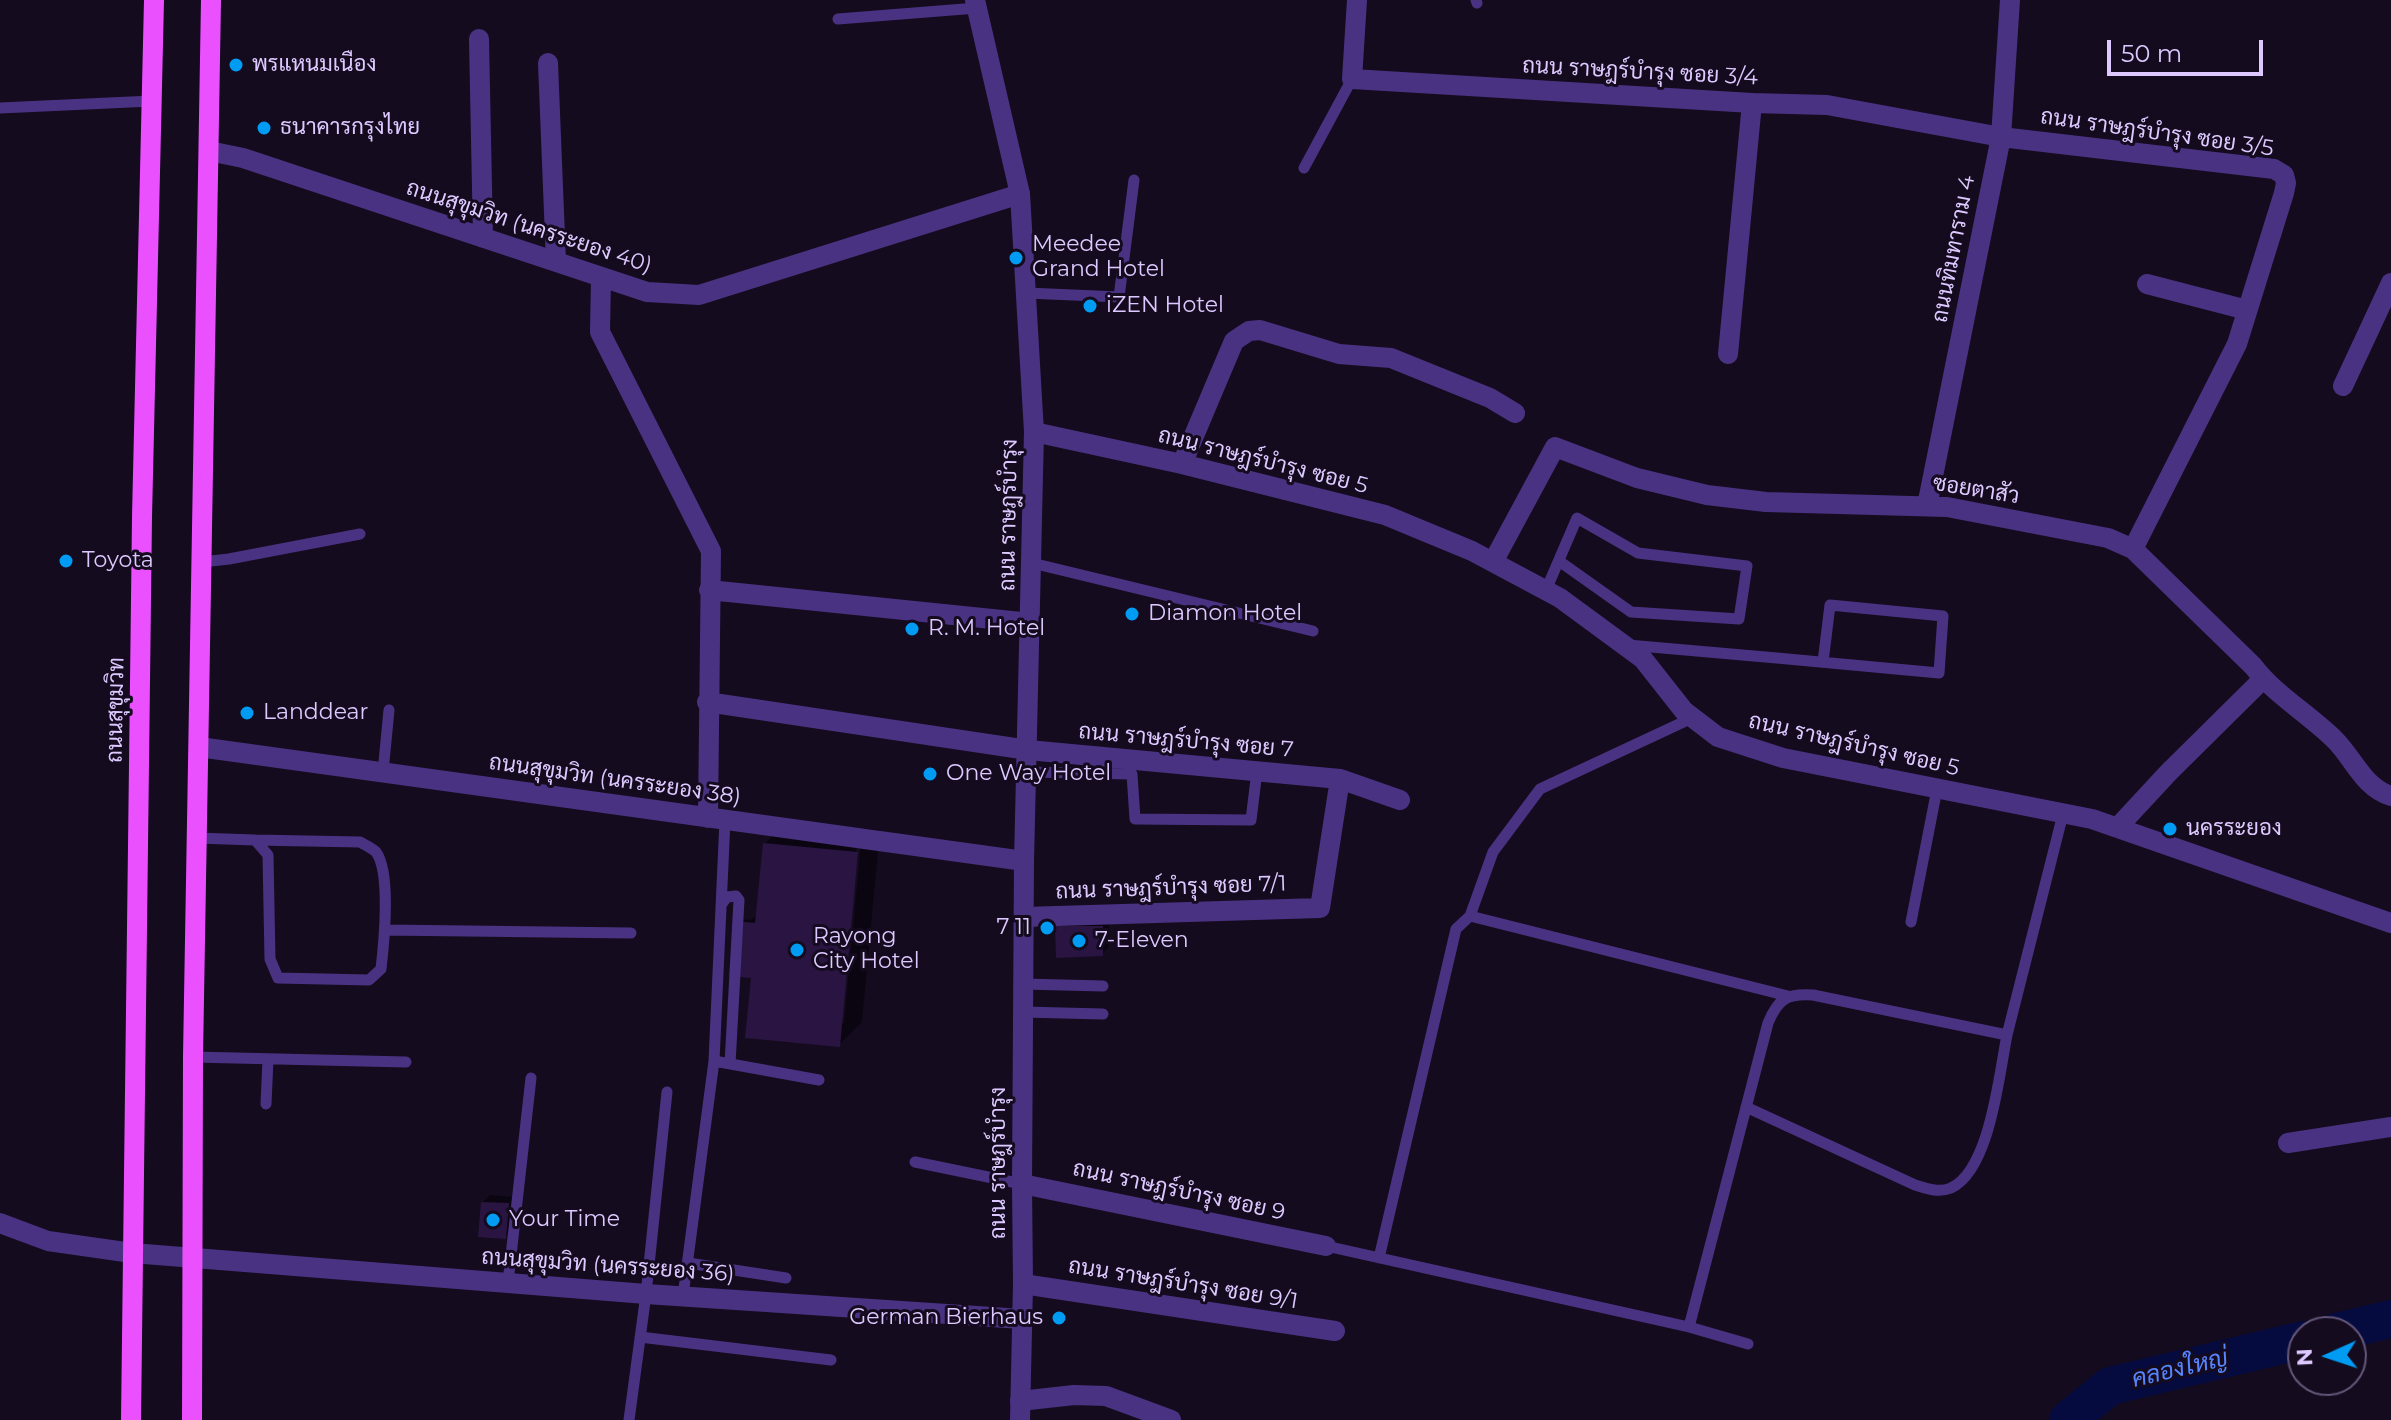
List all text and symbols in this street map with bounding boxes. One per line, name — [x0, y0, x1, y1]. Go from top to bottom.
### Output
scale bar — [2111, 24, 2267, 74]
text: 50 m — [2121, 39, 2182, 68]
place label: พรแหนมเนือง — [252, 52, 376, 78]
street label: ถนน ราษฎร์บำรุง ซอย 3/4 — [1522, 53, 1758, 91]
marker: พรแหนมเนือง — [227, 56, 245, 74]
street label: ถนน ราษฎร์บำรุง ซอย 3/5 — [2039, 104, 2275, 162]
place label: ธนาคารกรุงไทย — [280, 115, 420, 141]
marker: ธนาคารกรุงไทย — [255, 119, 273, 137]
street label: ถนนทิมทาราม 4 — [1927, 173, 1981, 325]
street label: ถนนสุขุมวิท (นครระยอง 40) — [403, 175, 655, 279]
place label: Meedee Grand Hotel — [1032, 232, 1165, 284]
marker: Meedee Grand Hotel — [1007, 249, 1025, 267]
place label: iZEN Hotel — [1106, 293, 1224, 319]
marker: iZEN Hotel — [1081, 297, 1099, 315]
street label: ถนน ราษฎร์บำรุง ซอย 5 — [1155, 422, 1371, 500]
street label: ถนน ราษฎร์บำรุง — [994, 439, 1024, 591]
street label: ซอยตาสัว — [1931, 470, 2021, 510]
place label: Toyota — [82, 548, 154, 574]
marker: Toyota — [57, 552, 75, 570]
place label: Diamon Hotel — [1148, 601, 1302, 627]
marker: Diamon Hotel — [1123, 605, 1141, 623]
place label: R. M. Hotel — [928, 616, 1045, 642]
marker: R. M. Hotel — [903, 620, 921, 638]
street label: ถนนสุขุมวิท — [102, 657, 130, 763]
place label: Landdear — [263, 700, 368, 726]
marker: Landdear — [238, 704, 256, 722]
street label: ถนน ราษฎร์บำรุง ซอย 5 — [1746, 708, 1962, 782]
street label: ถนน ราษฎร์บำรุง ซอย 7 — [1077, 718, 1295, 764]
street label: ถนนสุขุมวิท (นครระยอง 38) — [487, 749, 743, 811]
place label: One Way Hotel — [946, 761, 1111, 787]
marker: One Way Hotel — [921, 765, 939, 783]
place label: นครระยอง — [2186, 816, 2282, 842]
marker: นครระยอง — [2161, 820, 2179, 838]
street label: ถนน ราษฎร์บำรุง ซอย 7/1 — [1055, 871, 1287, 905]
place label: 7 11 — [996, 915, 1031, 941]
marker: 7 11 — [1038, 919, 1056, 937]
place label: Rayong City Hotel — [813, 924, 920, 976]
place label: 7-Eleven — [1095, 928, 1189, 954]
marker: 7-Eleven — [1070, 932, 1088, 950]
marker: Rayong City Hotel — [788, 941, 806, 959]
street label: ถนน ราษฎร์บำรุง — [986, 1087, 1012, 1239]
street label: ถนน ราษฎร์บำรุง ซอย 9 — [1070, 1156, 1288, 1226]
place label: Your Time — [509, 1207, 620, 1233]
marker: Your Time — [484, 1211, 502, 1229]
street label: ถนนสุขุมวิท (นครระยอง 36) — [481, 1244, 735, 1288]
street label: ถนน ราษฎร์บำรุง ซอย 9/1 — [1066, 1253, 1300, 1315]
place label: German Bierhaus — [849, 1305, 1043, 1331]
marker: German Bierhaus — [1050, 1309, 1068, 1327]
north arrow — [2287, 1316, 2367, 1396]
water label: คลองใหญ่ — [2129, 1344, 2231, 1394]
text: N — [2291, 1348, 2318, 1367]

